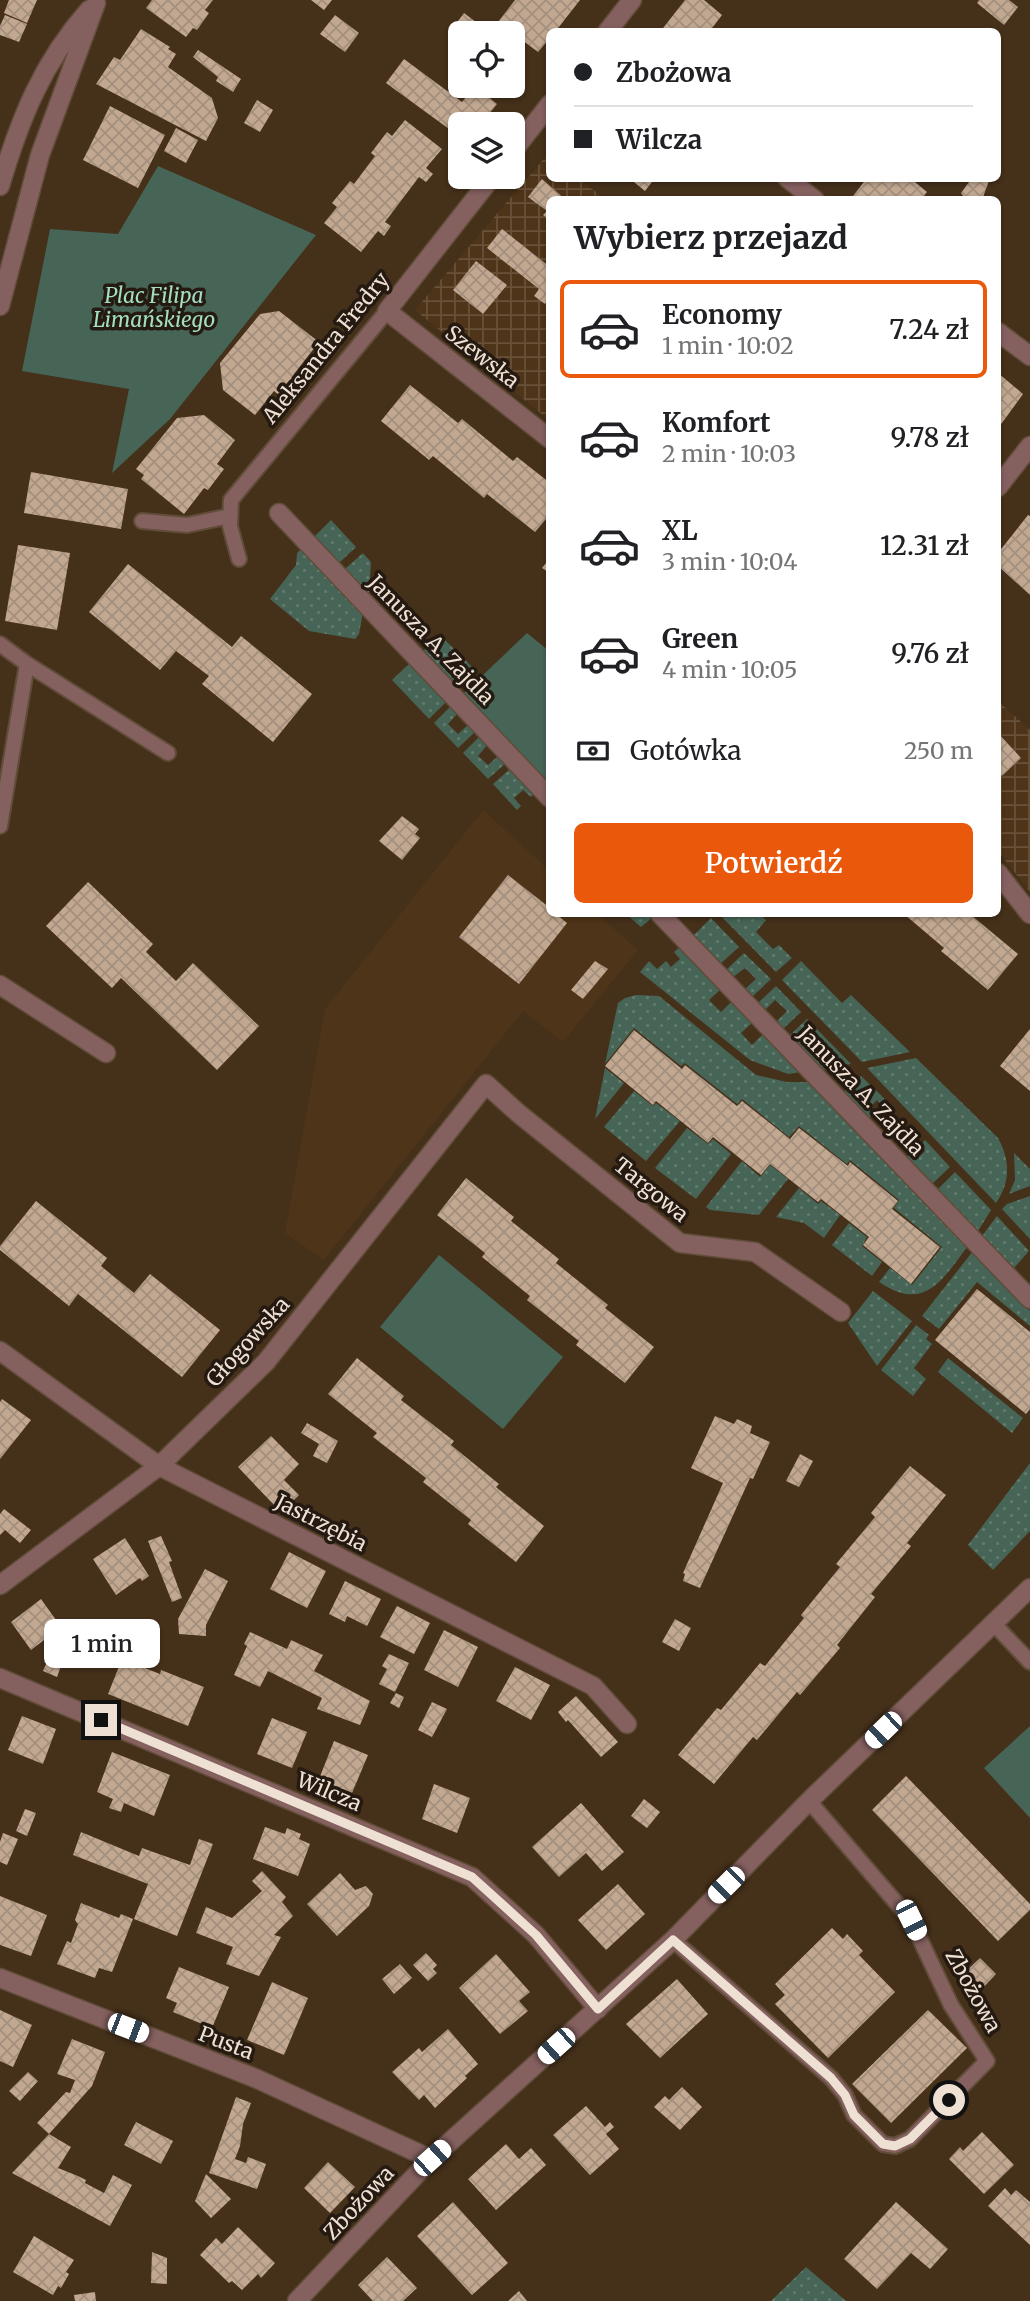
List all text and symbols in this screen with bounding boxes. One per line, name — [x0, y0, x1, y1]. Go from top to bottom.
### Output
map controls — [448, 21, 525, 189]
button: locate — [448, 21, 525, 98]
text: Zbożowa — [616, 56, 732, 89]
button: layers — [448, 112, 525, 189]
text: Wilcza — [616, 123, 702, 156]
text: Wybierz przejazd — [574, 218, 848, 258]
street label: Aleksandra Fredry — [256, 266, 395, 430]
park label: Plac Filipa Limańskiego — [93, 282, 215, 333]
icon: car — [578, 298, 641, 361]
text: Economy — [662, 298, 782, 331]
text: 7.24 zł — [889, 313, 969, 346]
street label: Szewska — [440, 319, 525, 394]
text: 1 min · 10:02 — [662, 331, 794, 360]
icon: car — [578, 406, 641, 469]
text: Komfort — [662, 406, 771, 439]
text: 9.78 zł — [891, 421, 969, 454]
text: 2 min · 10:03 — [662, 439, 796, 468]
icon: car — [578, 514, 641, 577]
text: XL — [662, 514, 698, 547]
text: 12.31 zł — [880, 529, 969, 562]
text: 3 min · 10:04 — [662, 547, 797, 576]
street label: Janusza A. Zajdla — [362, 568, 500, 710]
icon: car — [578, 622, 641, 685]
text: Green — [662, 622, 738, 655]
text: 9.76 zł — [891, 637, 969, 670]
text: 4 min · 10:05 — [662, 655, 797, 684]
icon: cash — [574, 732, 612, 770]
text: Gotówka — [630, 734, 742, 767]
text: 250 m — [904, 736, 973, 765]
button: Potwierdź — [574, 823, 973, 903]
street label: Janusza A. Zajdla — [792, 1019, 930, 1161]
street label: Targowa — [609, 1151, 694, 1228]
street label: Głogowska — [200, 1291, 295, 1392]
street label: Jastrzębia — [270, 1488, 372, 1557]
callout: 1 min — [43, 1618, 159, 1668]
text: 1 min — [71, 1629, 133, 1658]
route end — [85, 1704, 117, 1736]
car — [861, 1708, 906, 1752]
street label: Wilcza — [292, 1765, 366, 1817]
car — [704, 1863, 749, 1907]
car — [893, 1897, 930, 1943]
street label: Zbożowa — [939, 1944, 1007, 2037]
car — [105, 2011, 152, 2045]
street label: Pusta — [195, 2020, 257, 2065]
car — [534, 2024, 579, 2068]
route start — [933, 2084, 965, 2116]
car — [410, 2136, 455, 2180]
street label: Zbożowa — [318, 2160, 400, 2245]

